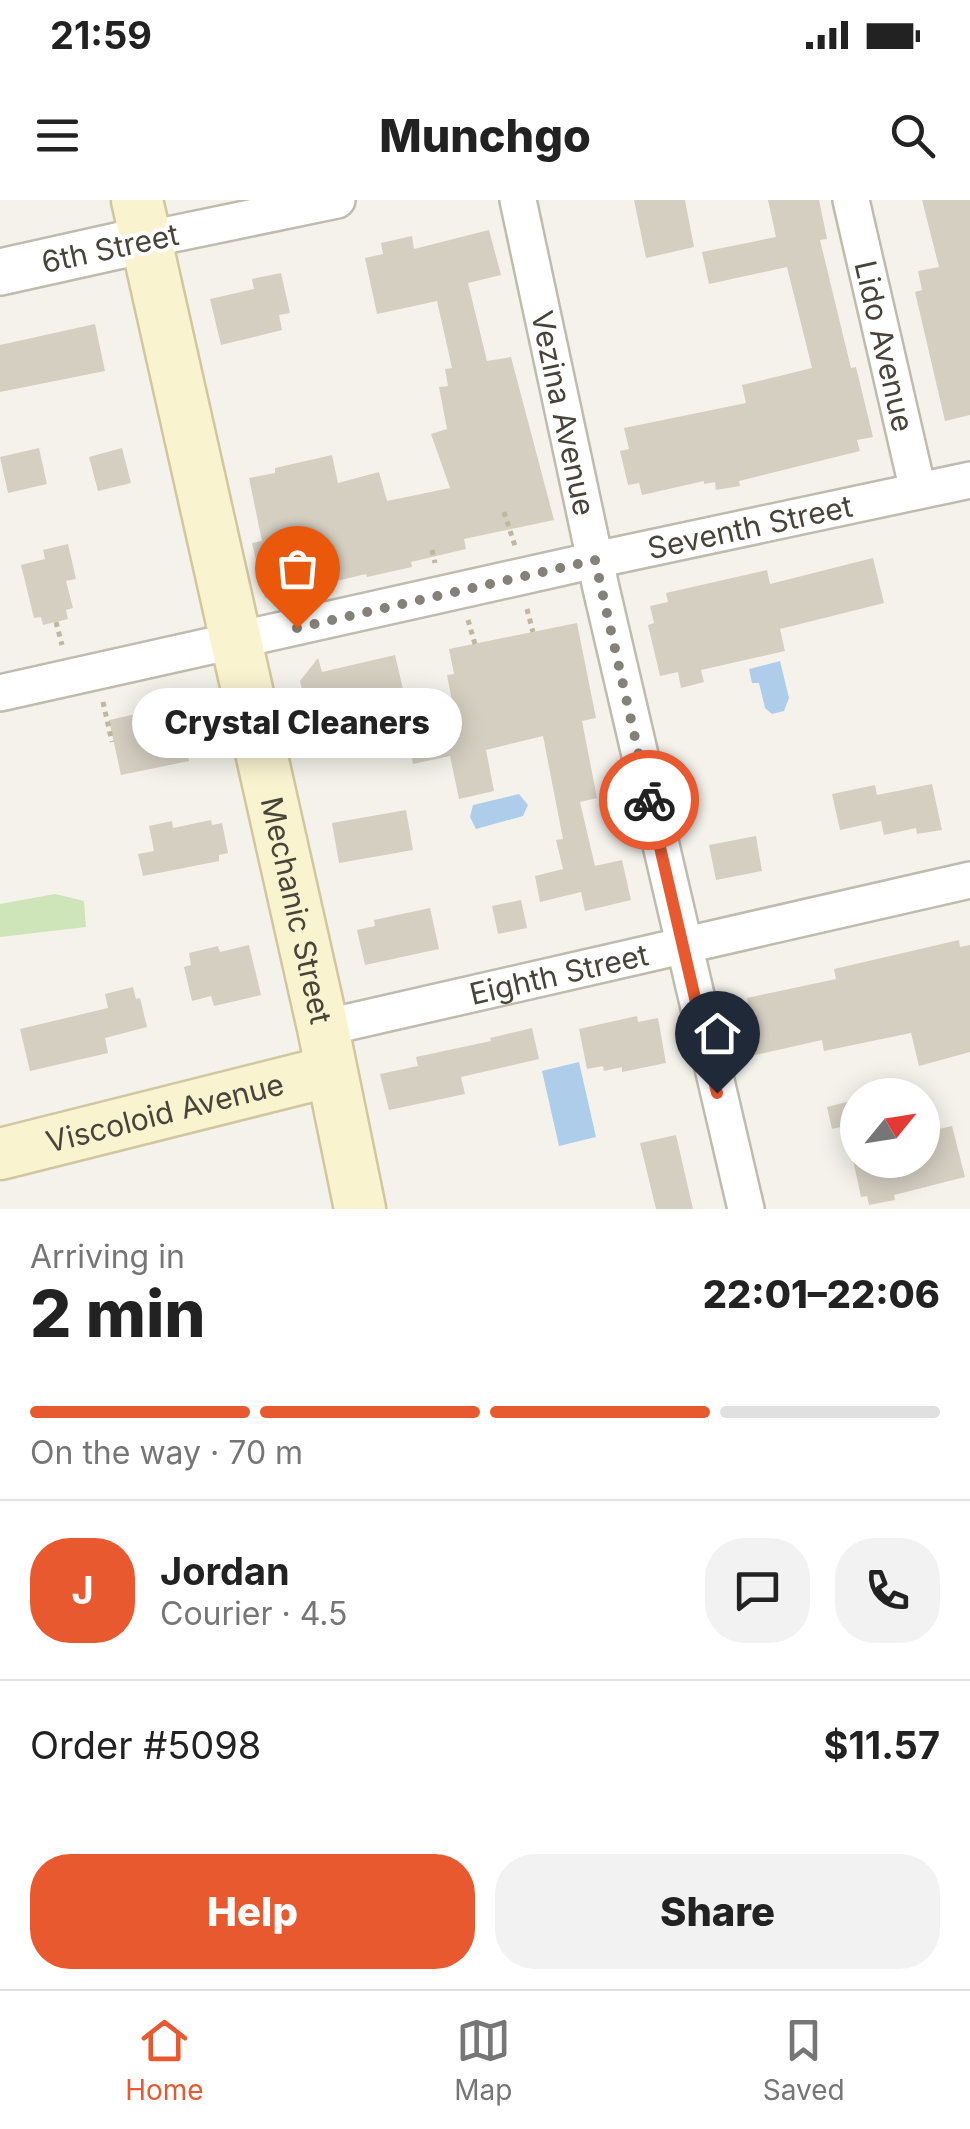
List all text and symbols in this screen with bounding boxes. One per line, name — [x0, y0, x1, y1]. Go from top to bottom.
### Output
text: 21:59 — [50, 12, 152, 58]
icon: menu — [30, 108, 85, 163]
text: Munchgo — [379, 108, 591, 163]
icon: search — [885, 108, 940, 163]
street label: 6th Street — [38, 216, 182, 280]
street label: Lido Avenue — [848, 257, 922, 435]
street label: Vezina Avenue — [524, 307, 603, 519]
street label: Seventh Street — [644, 488, 856, 566]
pin — [255, 526, 340, 629]
icon: bag — [270, 541, 325, 596]
callout: Crystal Cleaners — [132, 688, 462, 758]
text: Crystal Cleaners — [164, 703, 430, 742]
courier — [599, 750, 699, 850]
icon: bike — [622, 773, 677, 828]
street label: Mechanic Street — [254, 793, 340, 1027]
street label: Eighth Street — [466, 936, 652, 1012]
pin — [675, 991, 760, 1094]
icon: home — [690, 1006, 745, 1061]
street label: Viscoloid Avenue — [42, 1066, 287, 1160]
north arrow — [840, 1078, 940, 1178]
map controls — [840, 1078, 940, 1178]
text: Arriving in — [30, 1237, 185, 1276]
text: 22:01–22:06 — [703, 1271, 940, 1317]
text: 2 min — [30, 1274, 206, 1353]
text: On the way · 70 m — [30, 1433, 303, 1472]
button: chat — [705, 1538, 810, 1643]
button: phone — [835, 1538, 940, 1643]
text: Jordan — [160, 1548, 290, 1594]
text: J — [71, 1567, 94, 1613]
text: Courier · 4.5 — [160, 1594, 348, 1633]
text: Order #5098 — [30, 1722, 261, 1768]
text: $11.57 — [824, 1722, 940, 1768]
button: Help — [30, 1854, 475, 1969]
button: Share — [495, 1854, 940, 1969]
tab: Home — [125, 2013, 204, 2107]
tab: Map — [454, 2013, 512, 2107]
tab: Saved — [763, 2013, 845, 2107]

